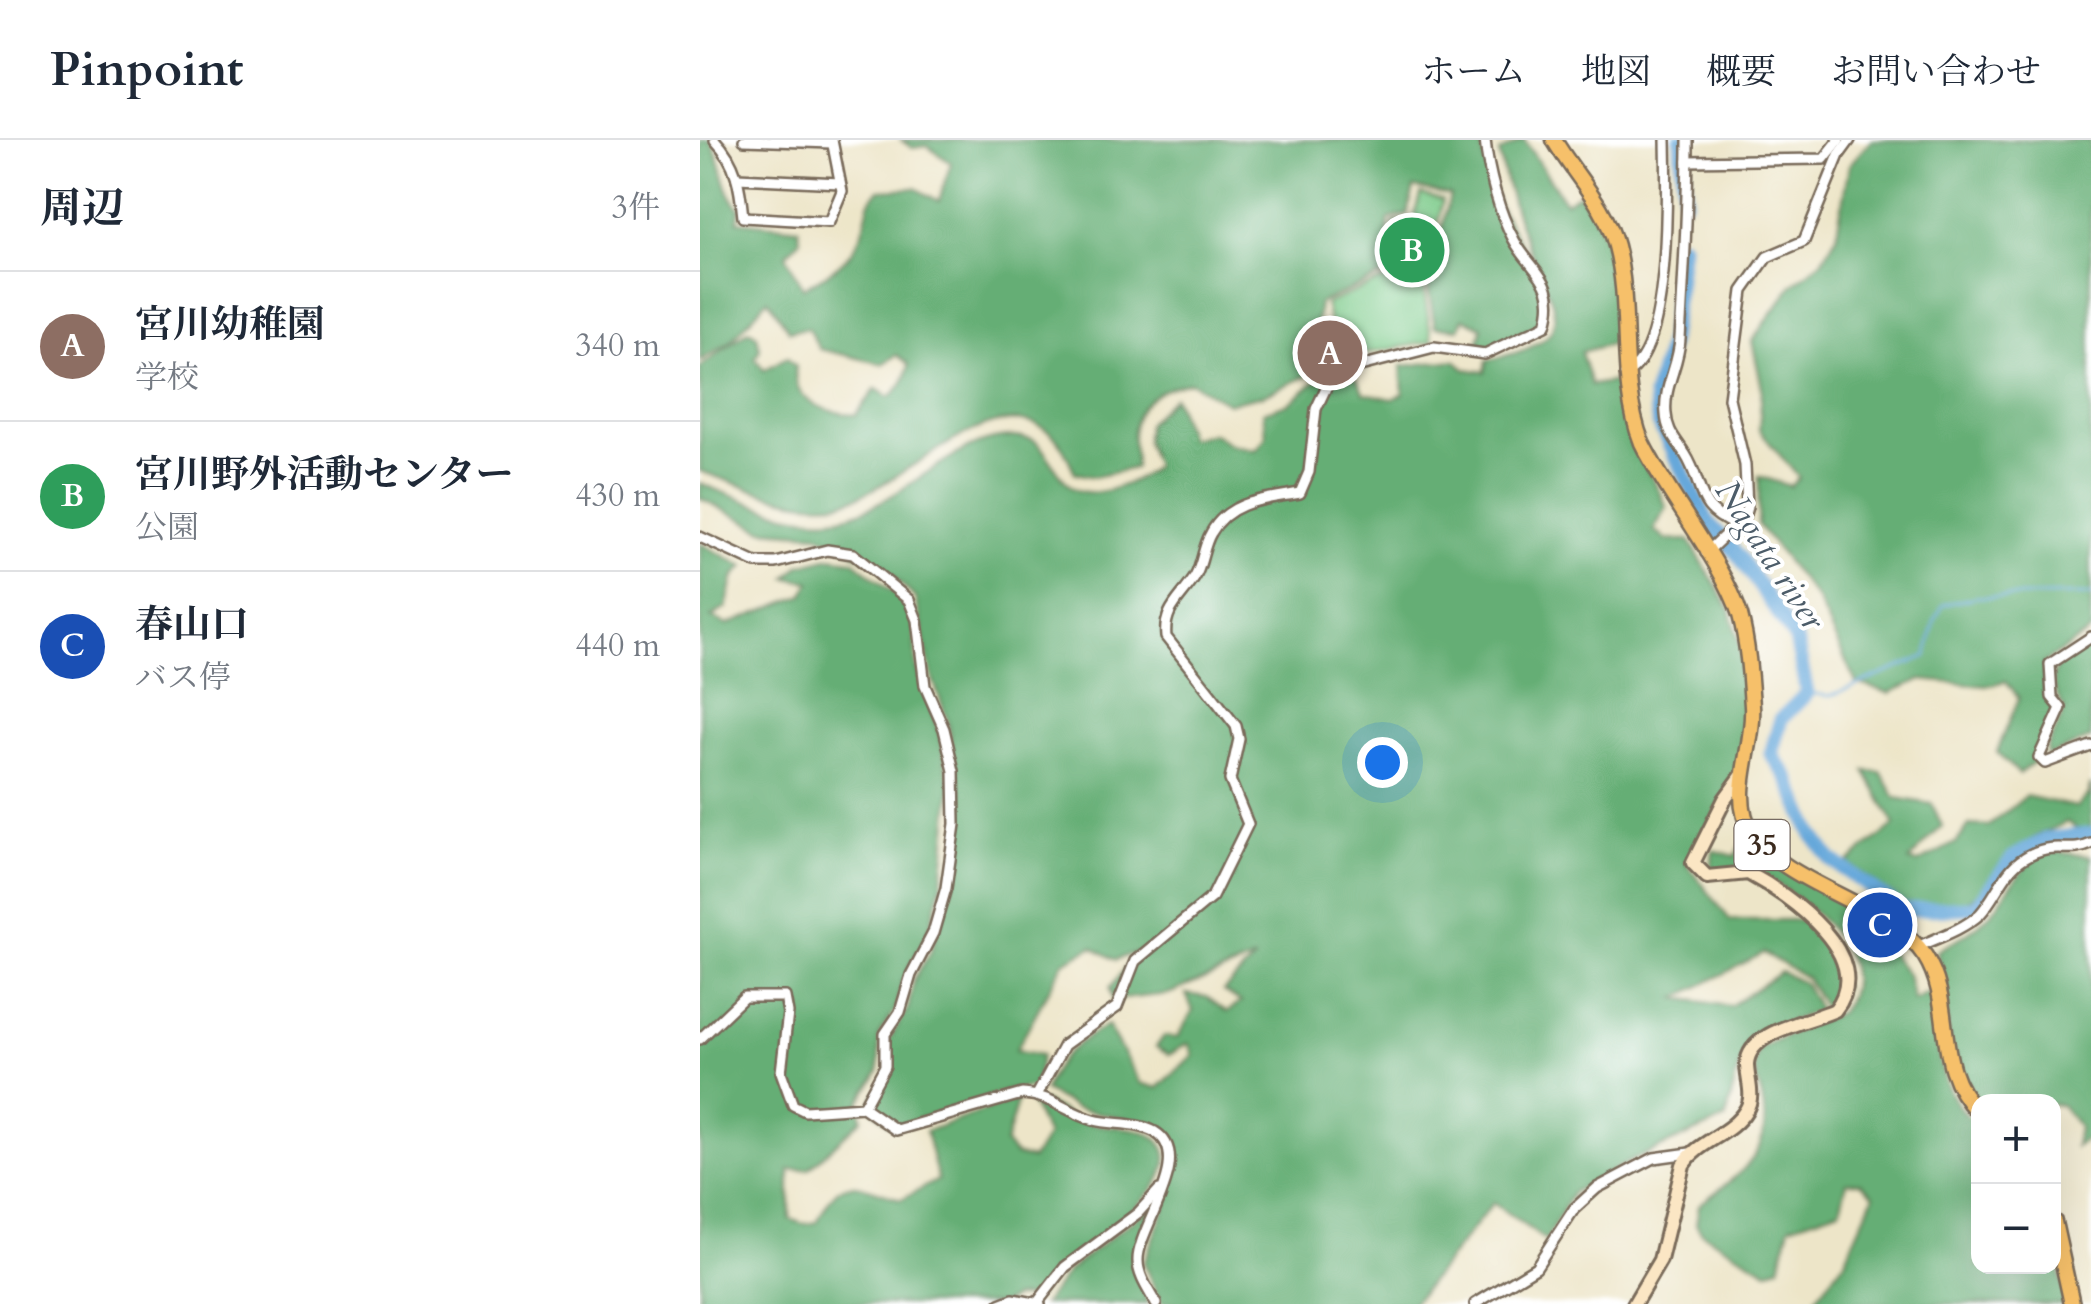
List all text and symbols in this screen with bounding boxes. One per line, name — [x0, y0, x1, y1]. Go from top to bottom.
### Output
text: Pinpoint — [50, 37, 243, 102]
text: ホーム — [1421, 48, 1526, 96]
text: 地図 — [1581, 48, 1651, 96]
text: 概要 — [1706, 48, 1776, 96]
text: お問い合わせ — [1831, 48, 2041, 96]
text: 周辺 — [40, 180, 124, 237]
text: 3件 — [612, 186, 660, 230]
pin: B — [1380, 212, 1444, 288]
text: 宮川幼稚園 — [135, 299, 325, 351]
pin: A — [1298, 316, 1362, 390]
text: A — [60, 324, 85, 368]
text: 340 m — [575, 324, 660, 368]
text: 学校 — [135, 356, 199, 400]
text: 宮川野外活動センター — [135, 449, 513, 501]
water label: Nagata river — [1704, 471, 1837, 641]
text: B — [61, 474, 84, 518]
text: 430 m — [575, 474, 660, 518]
text: 公園 — [135, 506, 199, 550]
text: 春山口 — [135, 599, 249, 651]
text: C — [60, 624, 85, 668]
text: 440 m — [575, 624, 660, 668]
text: バス停 — [135, 656, 231, 700]
your location — [1357, 737, 1408, 788]
road number: 35 — [1734, 820, 1790, 870]
pin: C — [1848, 888, 1912, 962]
map controls — [1971, 1094, 2061, 1274]
button: + — [1971, 1094, 2061, 1184]
button: − — [1971, 1184, 2061, 1274]

